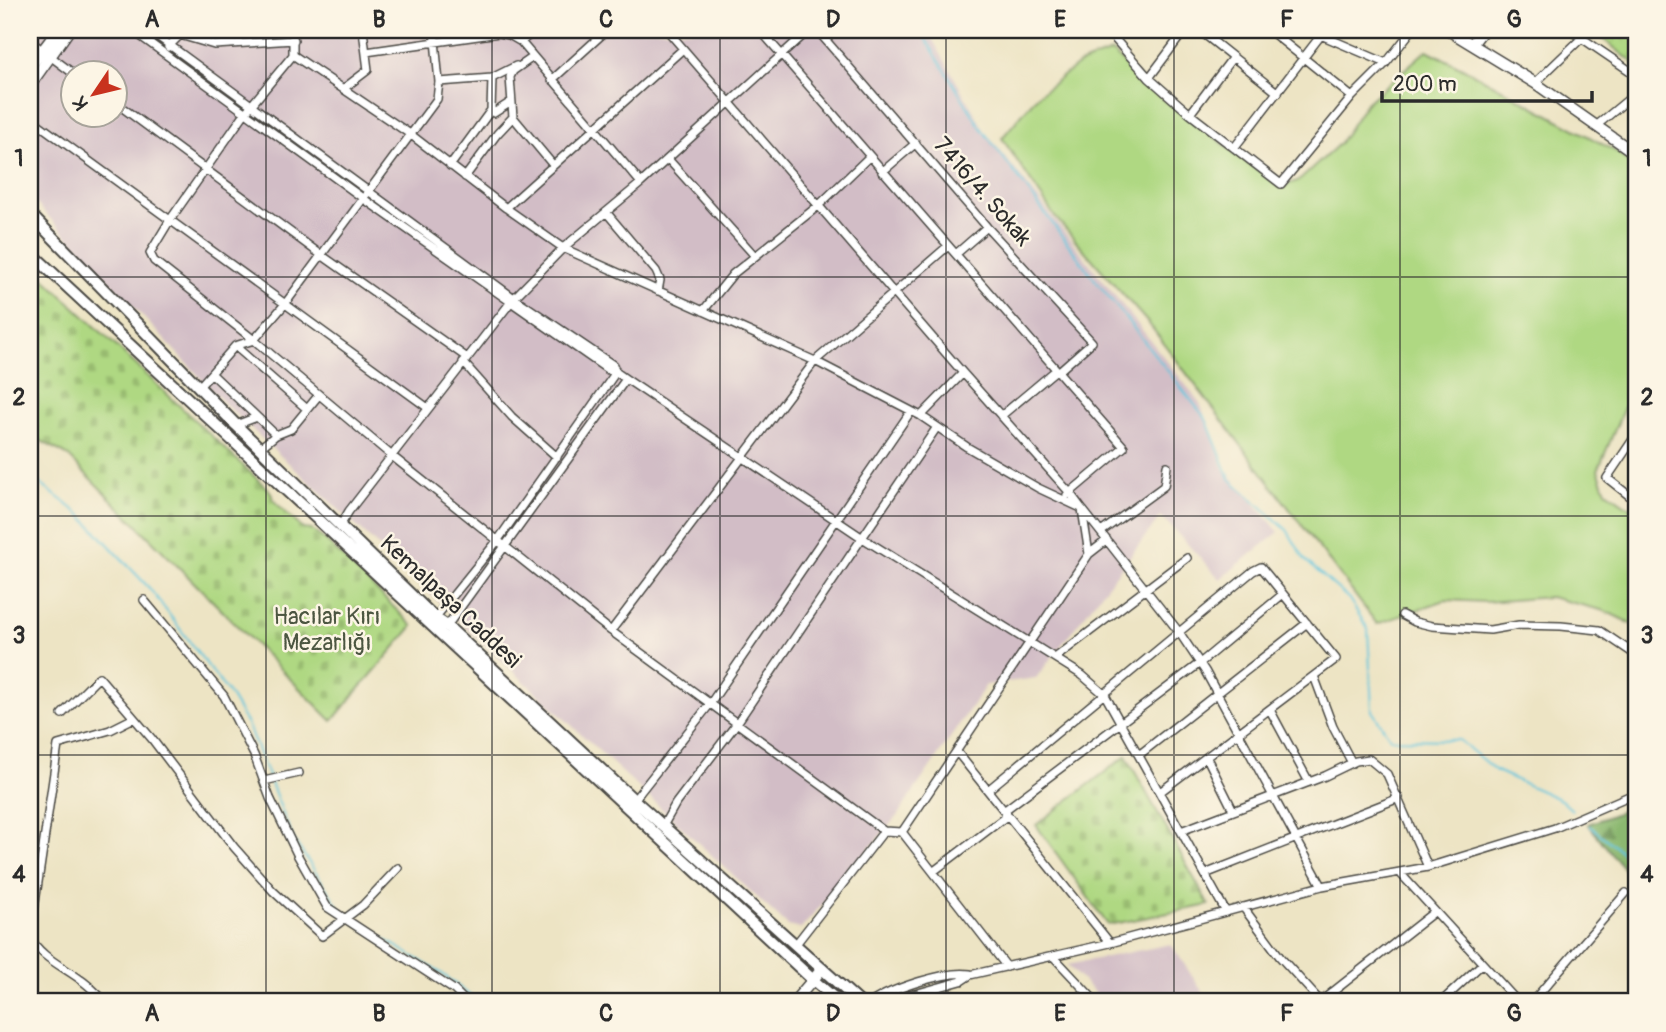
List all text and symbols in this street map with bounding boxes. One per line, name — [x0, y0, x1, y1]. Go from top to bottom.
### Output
text: A — [145, 5, 160, 34]
text: B — [372, 5, 386, 34]
text: C — [599, 5, 613, 34]
text: D — [826, 5, 840, 34]
text: E — [1054, 5, 1066, 34]
text: F — [1280, 5, 1294, 34]
text: G — [1506, 5, 1522, 34]
north arrow — [60, 60, 130, 130]
scale bar — [1382, 60, 1592, 104]
text: 200 m — [1393, 71, 1457, 98]
text: K — [67, 91, 94, 115]
street label: 7416/4. Sokak — [927, 131, 1038, 252]
text: 1 — [15, 144, 24, 173]
text: 1 — [1643, 144, 1652, 173]
text: 2 — [13, 383, 26, 412]
text: 2 — [1641, 383, 1654, 412]
street label: Kemalpaşa Caddesi — [374, 529, 527, 674]
park label: Hacılar Kırı Mezarlığı — [274, 602, 380, 657]
text: 3 — [13, 621, 25, 650]
text: 3 — [1641, 621, 1653, 650]
text: 4 — [12, 860, 26, 889]
text: 4 — [1640, 860, 1654, 889]
text: A — [145, 999, 160, 1028]
text: B — [372, 999, 386, 1028]
text: C — [599, 999, 613, 1028]
text: D — [826, 999, 840, 1028]
text: E — [1054, 999, 1066, 1028]
text: F — [1280, 999, 1294, 1028]
text: G — [1506, 999, 1522, 1028]

